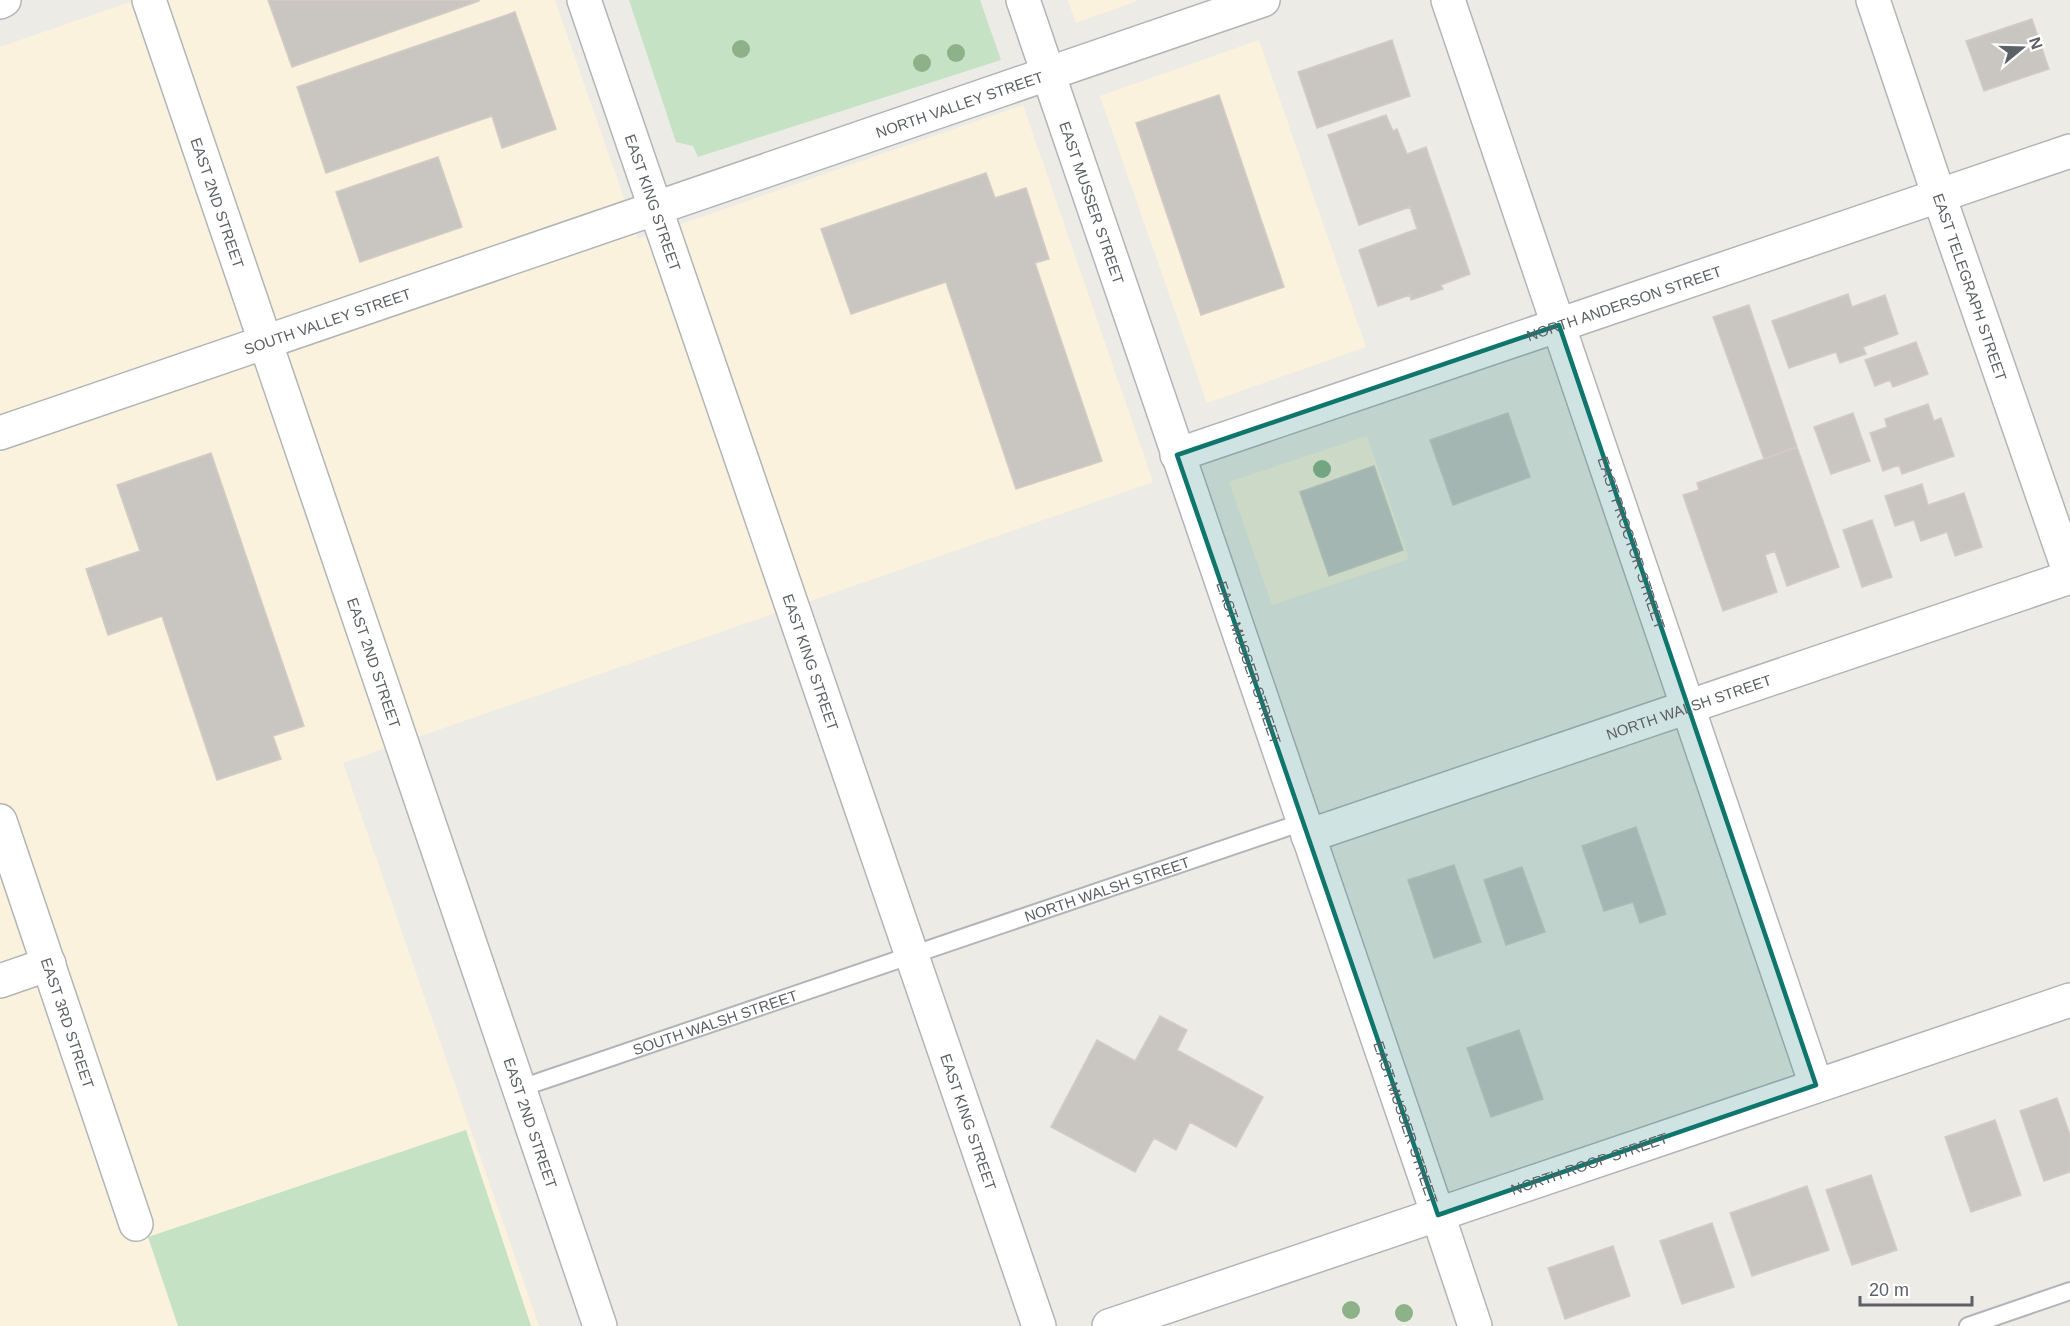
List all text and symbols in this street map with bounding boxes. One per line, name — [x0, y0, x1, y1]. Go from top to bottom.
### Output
north arrow — [1992, 18, 2052, 78]
text: N — [2026, 35, 2046, 52]
street label: NORTH VALLEY STREET — [873, 68, 1045, 141]
street label: EAST MUSSER STREET — [1057, 119, 1128, 286]
street label: EAST KING STREET — [622, 132, 685, 273]
street label: EAST 2ND STREET — [188, 135, 248, 270]
street label: EAST TELEGRAPH STREET — [1930, 191, 2011, 383]
street label: NORTH ANDERSON STREET — [1524, 262, 1724, 344]
street label: SOUTH VALLEY STREET — [242, 284, 413, 357]
street label: EAST PROCTOR STREET — [1595, 454, 1669, 631]
street label: EAST MUSSER STREET — [1214, 579, 1285, 746]
street label: EAST KING STREET — [780, 592, 842, 733]
street label: EAST 2ND STREET — [344, 595, 404, 730]
street label: NORTH WALSH STREET — [1604, 671, 1773, 743]
street label: NORTH WALSH STREET — [1022, 853, 1192, 925]
street label: EAST 3RD STREET — [38, 955, 98, 1090]
street label: SOUTH WALSH STREET — [630, 986, 800, 1058]
street label: EAST MUSSER STREET — [1371, 1039, 1442, 1206]
street label: EAST KING STREET — [938, 1051, 1000, 1192]
street label: EAST 2ND STREET — [501, 1055, 561, 1190]
street label: NORTH ROOP STREET — [1508, 1129, 1670, 1198]
scale bar — [1860, 1269, 1972, 1307]
text: 20 m — [1869, 1280, 1909, 1300]

